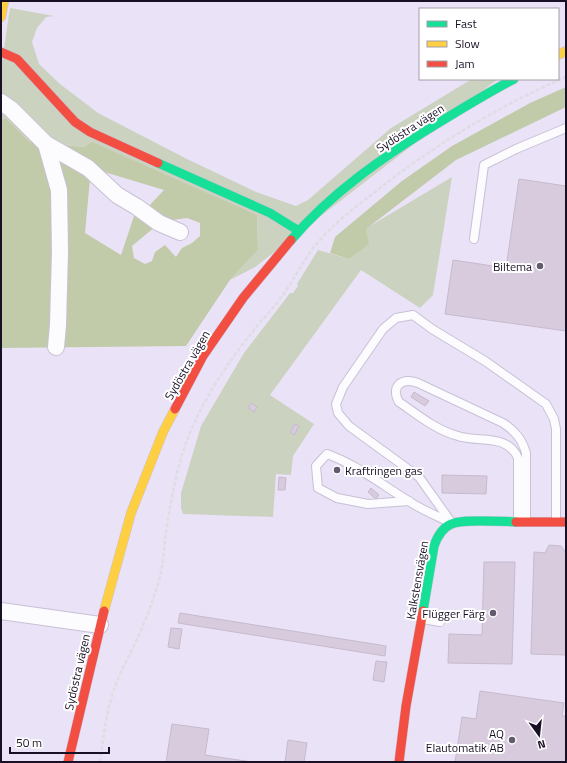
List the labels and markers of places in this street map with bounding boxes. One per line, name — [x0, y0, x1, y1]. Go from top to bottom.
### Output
place label: Biltema — [493, 257, 532, 276]
marker: Biltema — [535, 261, 545, 271]
place label: Kraftringen gas — [345, 461, 423, 480]
marker: Kraftringen gas — [332, 465, 342, 475]
place label: Flügger Färg — [422, 604, 485, 623]
marker: Flügger Färg — [488, 608, 498, 618]
place label: AQ Elautomatik AB — [426, 724, 504, 757]
marker: AQ Elautomatik AB — [507, 735, 517, 745]

